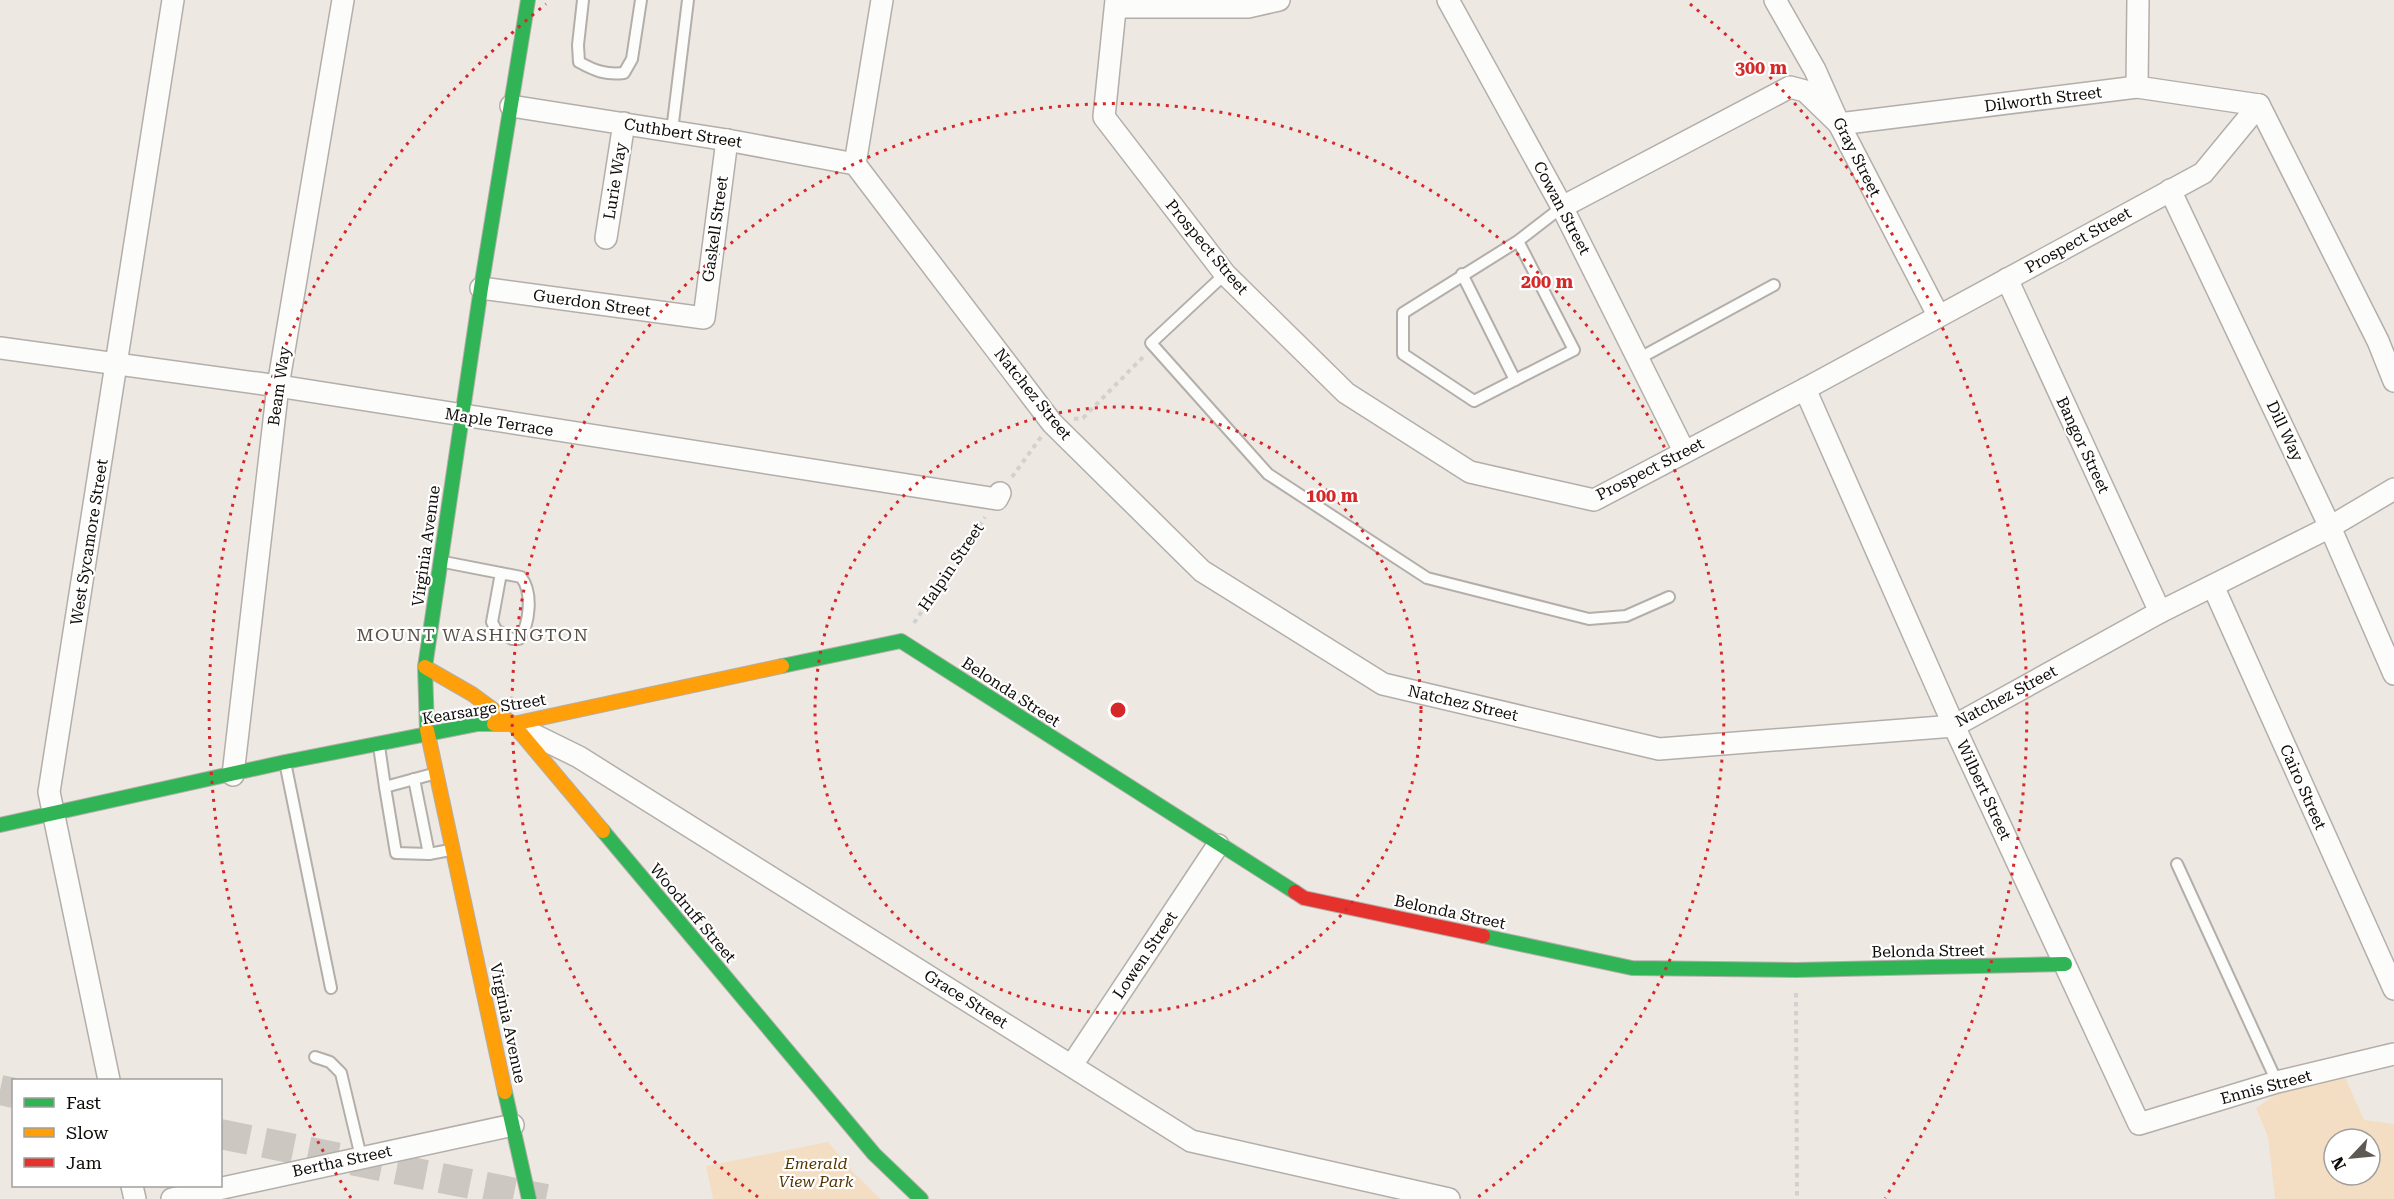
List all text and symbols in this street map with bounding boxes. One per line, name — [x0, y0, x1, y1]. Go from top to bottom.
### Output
text: 300 m — [1735, 57, 1788, 78]
street label: Dilworth Street — [1983, 82, 2103, 116]
street label: Cuthbert Street — [623, 114, 743, 152]
street label: Gray Street — [1829, 114, 1885, 200]
street label: Lurie Way — [600, 141, 631, 221]
street label: Cowan Street — [1529, 158, 1595, 258]
street label: Gaskell Street — [698, 175, 732, 283]
street label: Prospect Street — [1162, 196, 1252, 298]
street label: Prospect Street — [2022, 203, 2134, 277]
text: 200 m — [1521, 271, 1574, 292]
street label: Guerdon Street — [532, 285, 652, 321]
street label: Beam Way — [264, 344, 294, 427]
street label: Natchez Street — [990, 344, 1076, 444]
street label: Bangor Street — [2052, 394, 2114, 496]
street label: Dill Way — [2263, 398, 2308, 465]
street label: Maple Terrace — [443, 404, 555, 440]
street label: Prospect Street — [1593, 434, 1707, 504]
street label: West Sycamore Street — [66, 457, 112, 626]
street label: Virginia Avenue — [408, 484, 444, 608]
text: 100 m — [1306, 485, 1359, 506]
street label: Halpin Street — [914, 519, 988, 615]
district label: MOUNT WASHINGTON — [356, 624, 590, 645]
street label: Belonda Street — [958, 653, 1064, 731]
street label: Natchez Street — [1952, 661, 2060, 731]
street label: Natchez Street — [1406, 681, 1520, 725]
street label: Kearsarge Street — [421, 690, 547, 728]
centre of rings — [1108, 700, 1128, 720]
street label: Wilbert Street — [1953, 737, 2015, 843]
street label: Cairo Street — [2276, 741, 2330, 833]
street label: Woodruff Street — [646, 860, 740, 966]
street label: Belonda Street — [1393, 891, 1507, 933]
street label: Lowen Street — [1109, 908, 1181, 1002]
street label: Belonda Street — [1871, 941, 1985, 961]
street label: Virginia Avenue — [486, 961, 530, 1085]
street label: Grace Street — [921, 966, 1011, 1032]
street label: Ennis Street — [2218, 1066, 2314, 1108]
legend — [12, 1079, 222, 1187]
text: Fast — [66, 1092, 101, 1113]
text: Slow — [66, 1122, 108, 1143]
north arrow — [2322, 1127, 2382, 1187]
street label: Bertha Street — [290, 1141, 394, 1181]
text: Jam — [66, 1152, 102, 1173]
park label: Emerald View Park — [779, 1154, 854, 1191]
text: N — [2328, 1154, 2350, 1173]

